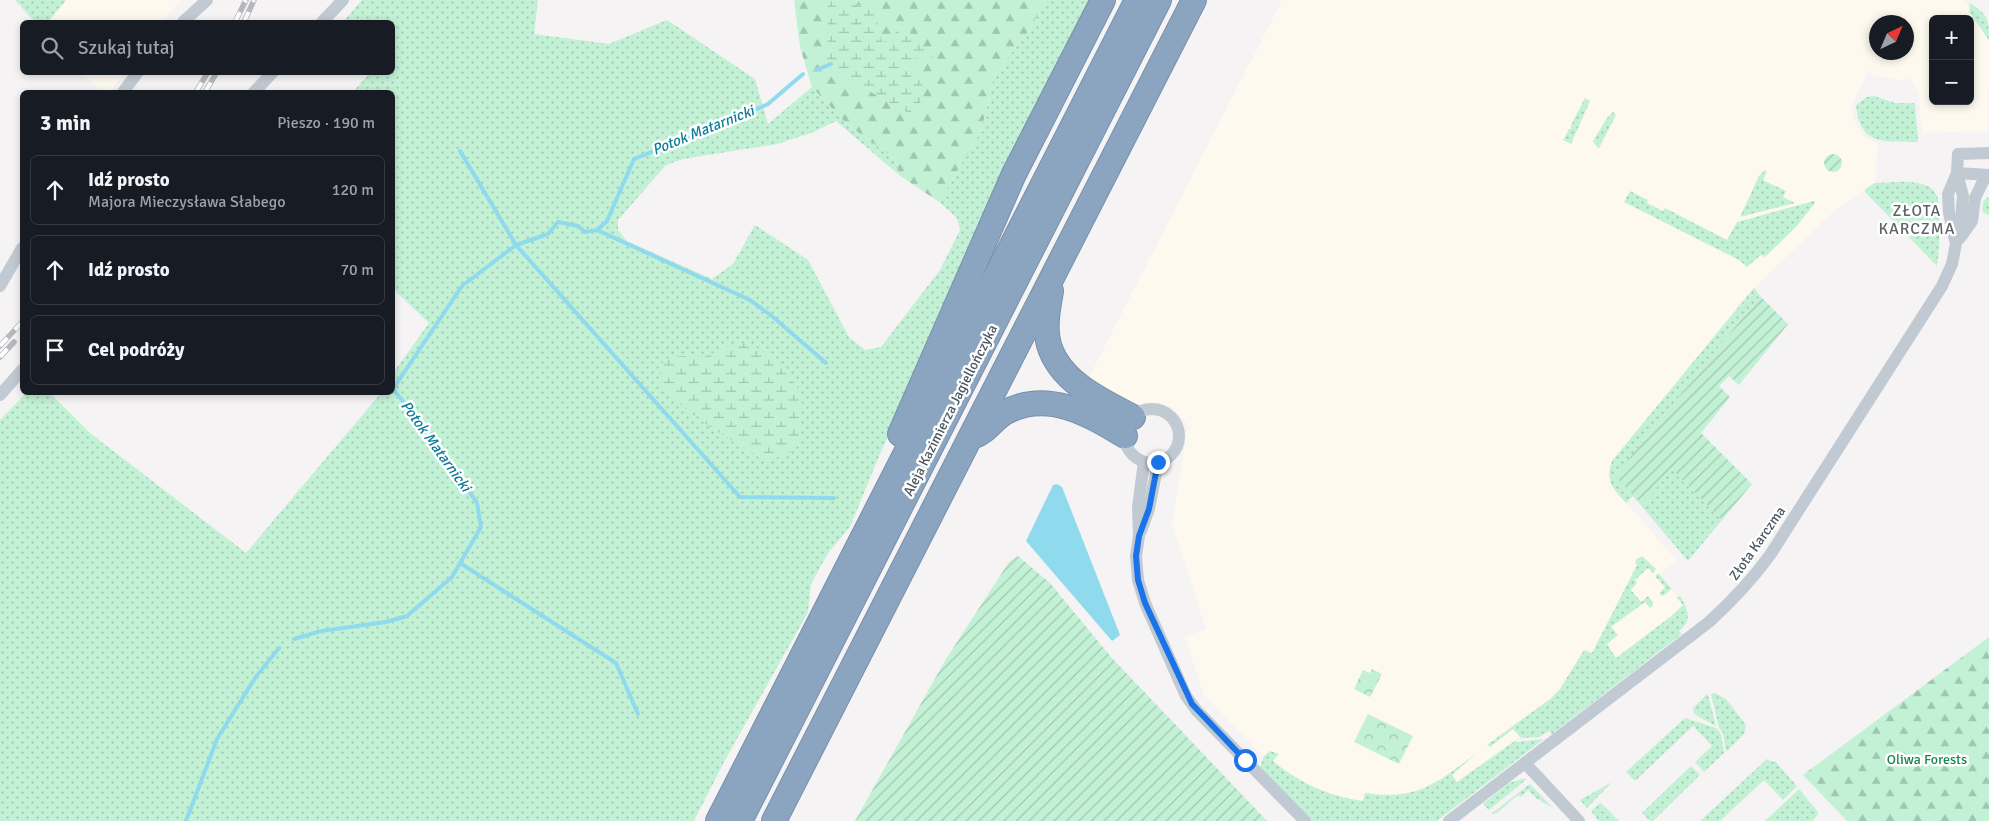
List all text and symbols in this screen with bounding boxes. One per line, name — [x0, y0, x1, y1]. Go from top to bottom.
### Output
north arrow — [1869, 15, 1914, 60]
map controls — [1929, 15, 1974, 105]
button: + — [1929, 15, 1974, 60]
search box — [20, 20, 395, 75]
icon: search — [38, 34, 66, 62]
text: Szukaj tutaj — [78, 36, 175, 60]
button: − — [1929, 60, 1974, 105]
water label: Potok Matarnicki — [649, 101, 758, 159]
text: 3 min — [40, 110, 91, 136]
text: Pieszo · 190 m — [277, 113, 375, 133]
text: Idź prosto — [88, 168, 170, 192]
icon: ahead — [41, 176, 69, 204]
text: 120 m — [332, 180, 374, 200]
text: Majora Mieczysława Słabego — [88, 192, 286, 212]
district label: ZŁOTA KARCZMA — [1878, 201, 1956, 239]
icon: ahead — [41, 256, 69, 284]
text: Idź prosto — [88, 258, 170, 282]
text: 70 m — [340, 260, 374, 280]
street label: Aleja Kazimierza Jagiellończyka — [900, 322, 1001, 499]
icon: arrive — [41, 336, 69, 364]
text: Cel podróży — [88, 338, 184, 362]
water label: Potok Matarnicki — [397, 397, 476, 497]
route end — [1147, 451, 1170, 474]
street label: Złota Karczma — [1726, 503, 1789, 583]
route start — [1234, 749, 1257, 772]
park label: Oliwa Forests — [1887, 751, 1967, 768]

